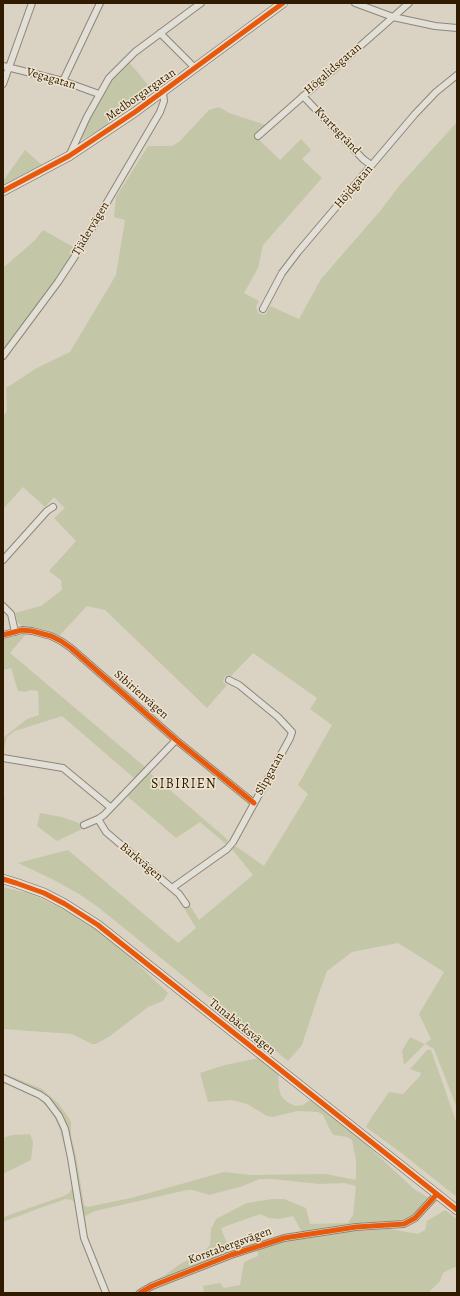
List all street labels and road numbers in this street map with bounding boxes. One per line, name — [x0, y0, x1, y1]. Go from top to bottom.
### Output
street label: Högalidsgatan — [301, 40, 365, 98]
street label: Vegagatan — [25, 65, 77, 93]
street label: Medborgargatan — [103, 66, 179, 124]
street label: Kvartsgränd — [311, 104, 363, 158]
street label: Höjdgatan — [332, 163, 376, 211]
street label: Tjädervägen — [69, 199, 113, 259]
street label: Sibirienvägen — [111, 667, 171, 723]
street label: Slipgatan — [252, 750, 288, 798]
street label: Barkvägen — [116, 840, 166, 884]
street label: Tunabäcksvägen — [206, 996, 278, 1058]
street label: Korstabergsvägen — [186, 1224, 274, 1268]

